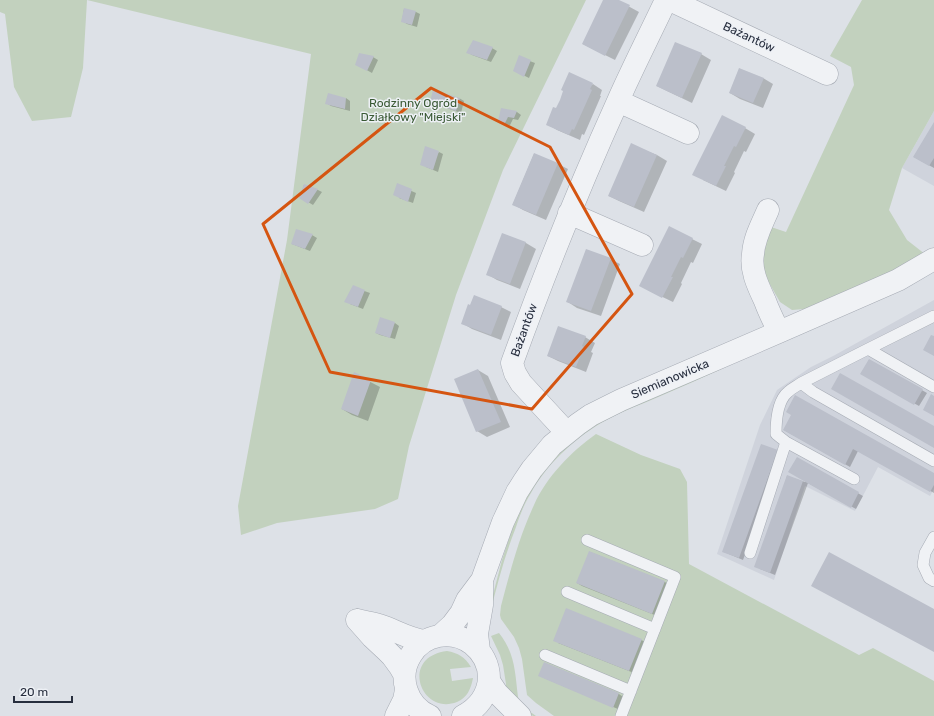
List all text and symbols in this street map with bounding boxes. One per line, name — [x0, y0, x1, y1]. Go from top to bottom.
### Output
street label: Bażantów — [721, 19, 777, 55]
park label: Rodzinny Ogród Działkowy "Miejski" — [360, 96, 466, 124]
street label: Bażantów — [508, 301, 540, 359]
street label: Siemianowicka — [629, 356, 711, 402]
scale bar — [14, 678, 72, 704]
text: 20 m — [20, 685, 48, 699]

